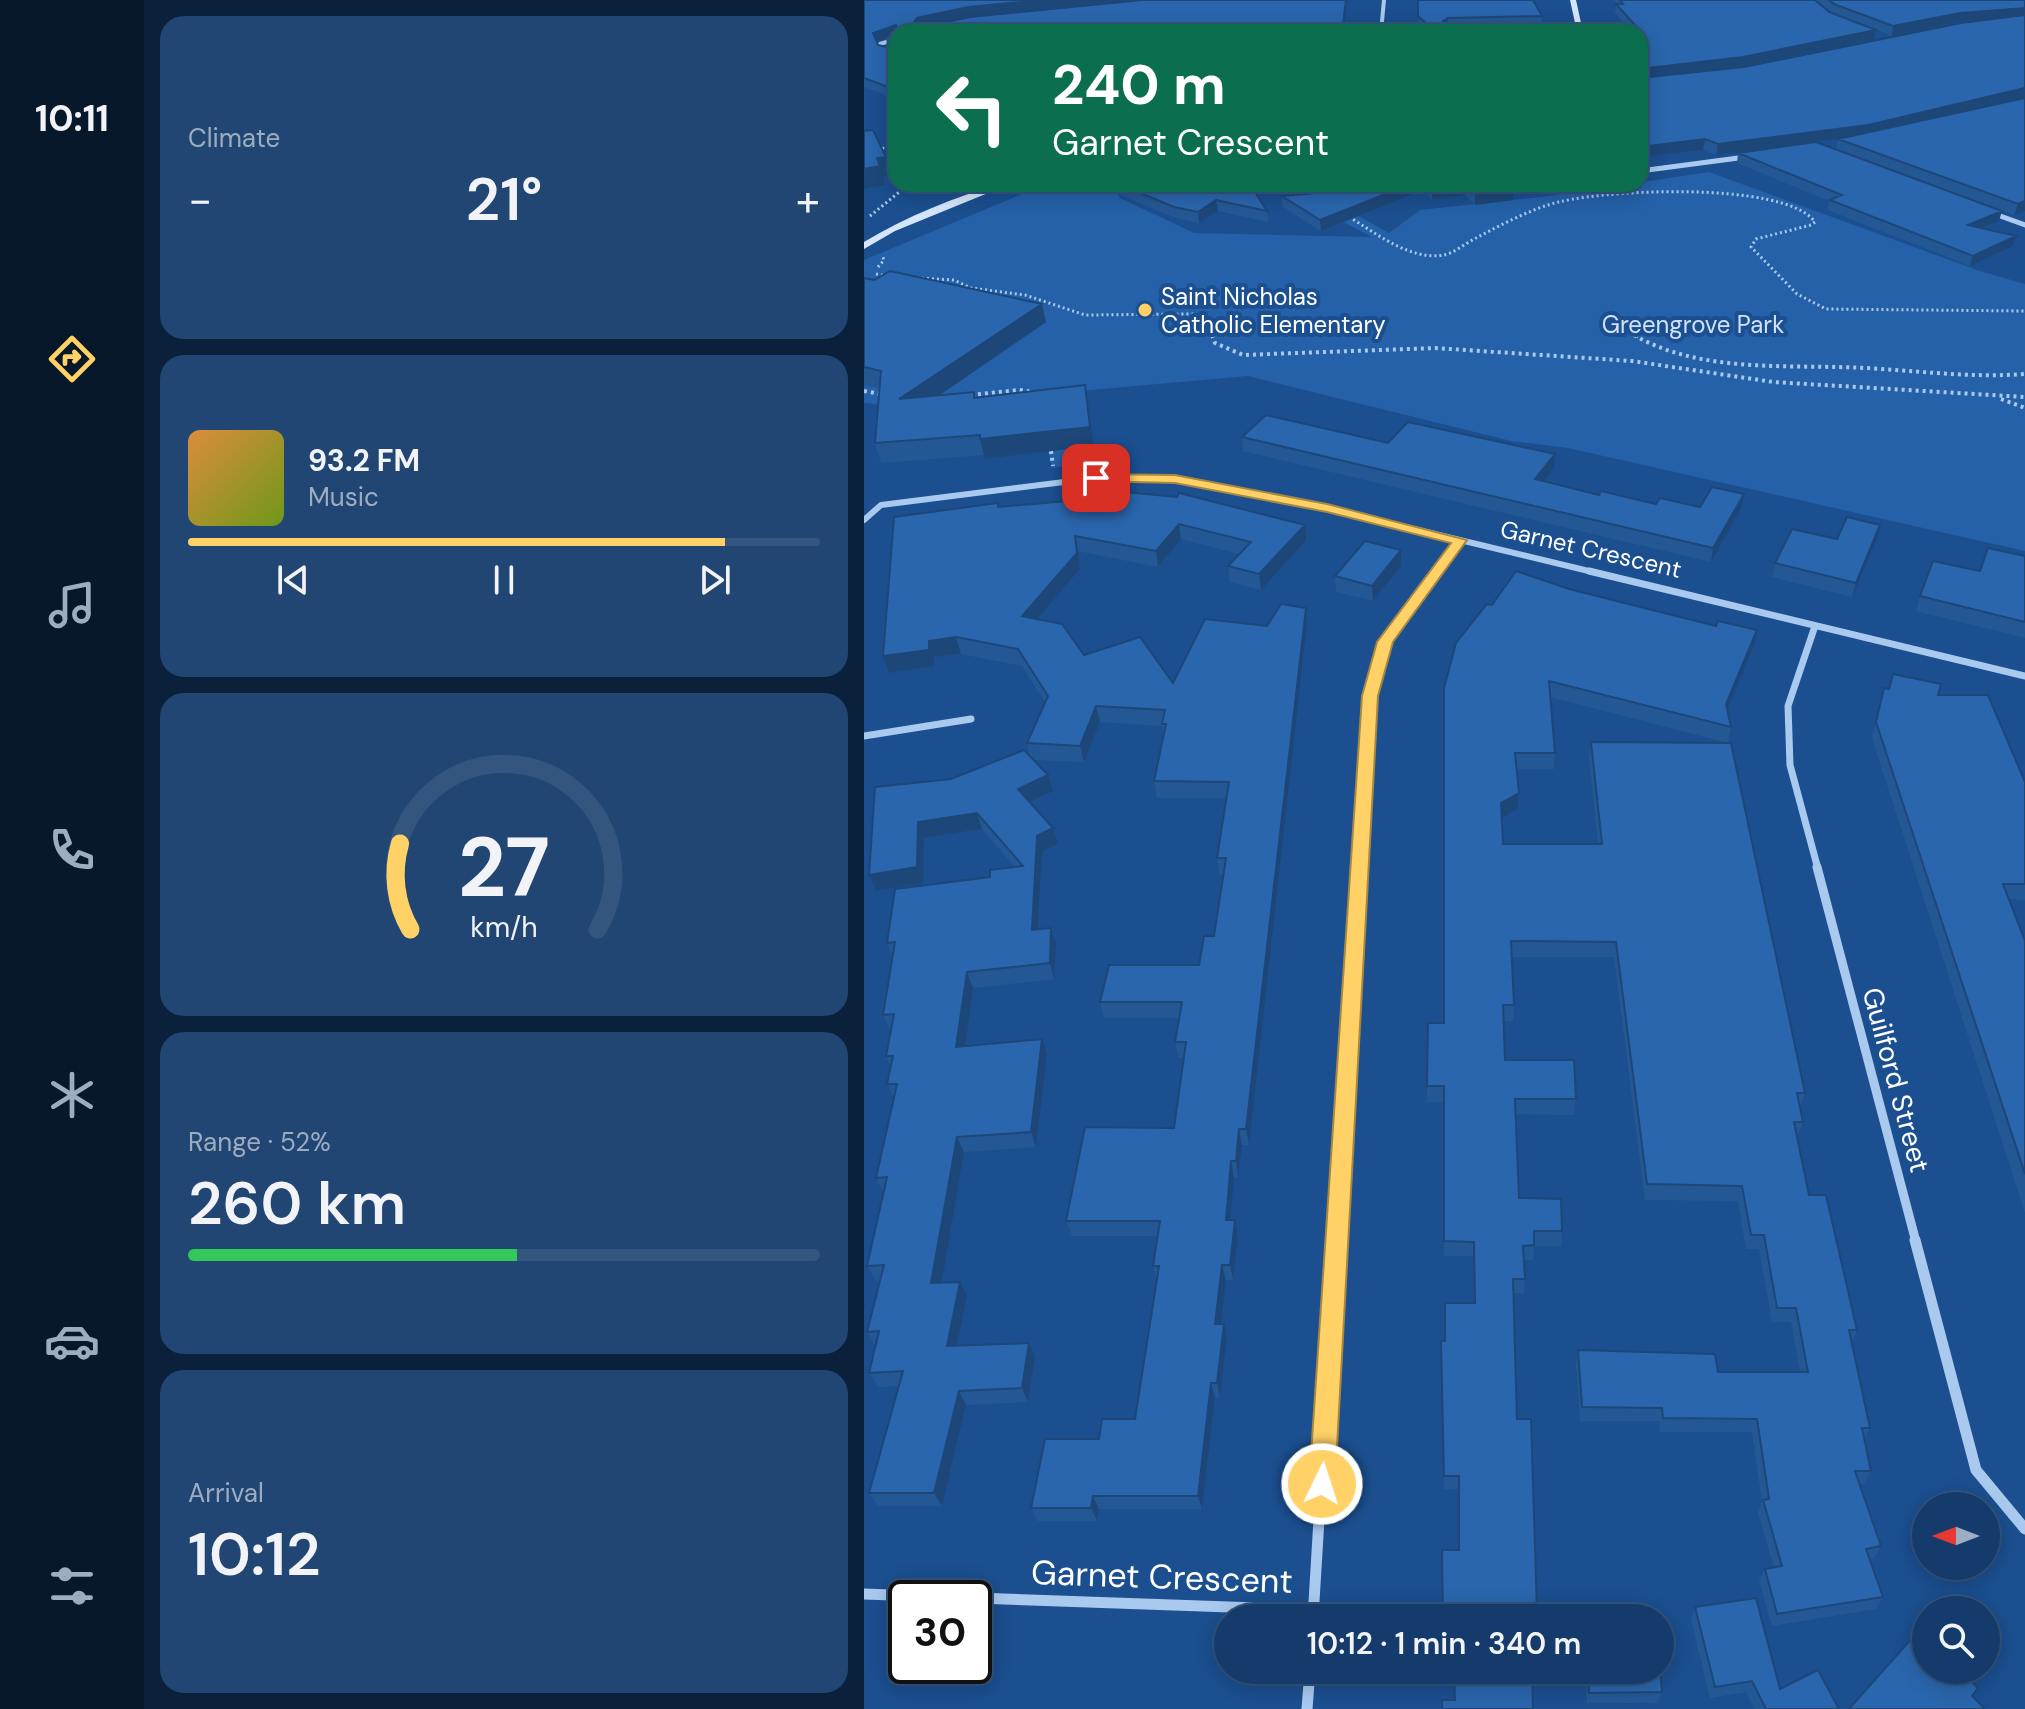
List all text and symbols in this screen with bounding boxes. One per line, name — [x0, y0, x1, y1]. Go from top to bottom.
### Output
text: 240 m — [1052, 48, 1226, 121]
icon: left — [920, 56, 1024, 160]
text: 10:11 — [35, 95, 109, 142]
text: Garnet Crescent — [1052, 119, 1329, 166]
text: Climate — [188, 121, 280, 155]
text: 21° — [466, 160, 542, 239]
text: − — [188, 171, 212, 229]
text: + — [796, 171, 820, 229]
place label: Saint Nicholas Catholic Elementary — [1161, 281, 1386, 340]
marker: Saint Nicholas Catholic Elementary — [1136, 301, 1154, 319]
park label: Greengrove Park — [1602, 309, 1784, 340]
icon: directions — [44, 331, 100, 387]
text: 93.2 FM — [308, 441, 420, 480]
pin — [1062, 444, 1130, 512]
icon: arrive — [1074, 456, 1118, 500]
text: Music — [308, 480, 379, 514]
street label: Garnet Crescent — [1497, 513, 1685, 585]
icon: previous — [271, 558, 315, 602]
icon: pause — [482, 558, 526, 602]
icon: next — [693, 558, 737, 602]
icon: music — [44, 577, 100, 633]
text: 27 — [458, 813, 550, 922]
icon: phone — [44, 822, 100, 878]
text: km/h — [470, 910, 538, 947]
street label: Guilford Street — [1854, 983, 1938, 1177]
icon: climate — [44, 1067, 100, 1123]
text: Range · 52% — [188, 1125, 331, 1159]
text: 260 km — [188, 1164, 406, 1243]
icon: car — [44, 1313, 100, 1369]
position arrow — [1280, 1442, 1364, 1526]
text: Arrival — [188, 1476, 264, 1510]
north arrow — [1912, 1492, 2000, 1580]
map controls — [1912, 1492, 2000, 1684]
text: 10:12 — [188, 1515, 321, 1594]
street label: Garnet Crescent — [1030, 1550, 1294, 1604]
icon: filters — [44, 1558, 100, 1614]
speed limit sign: 30 — [888, 1580, 992, 1684]
button: search — [1912, 1596, 2000, 1684]
text: 10:12 · 1 min · 340 m — [1307, 1624, 1581, 1663]

